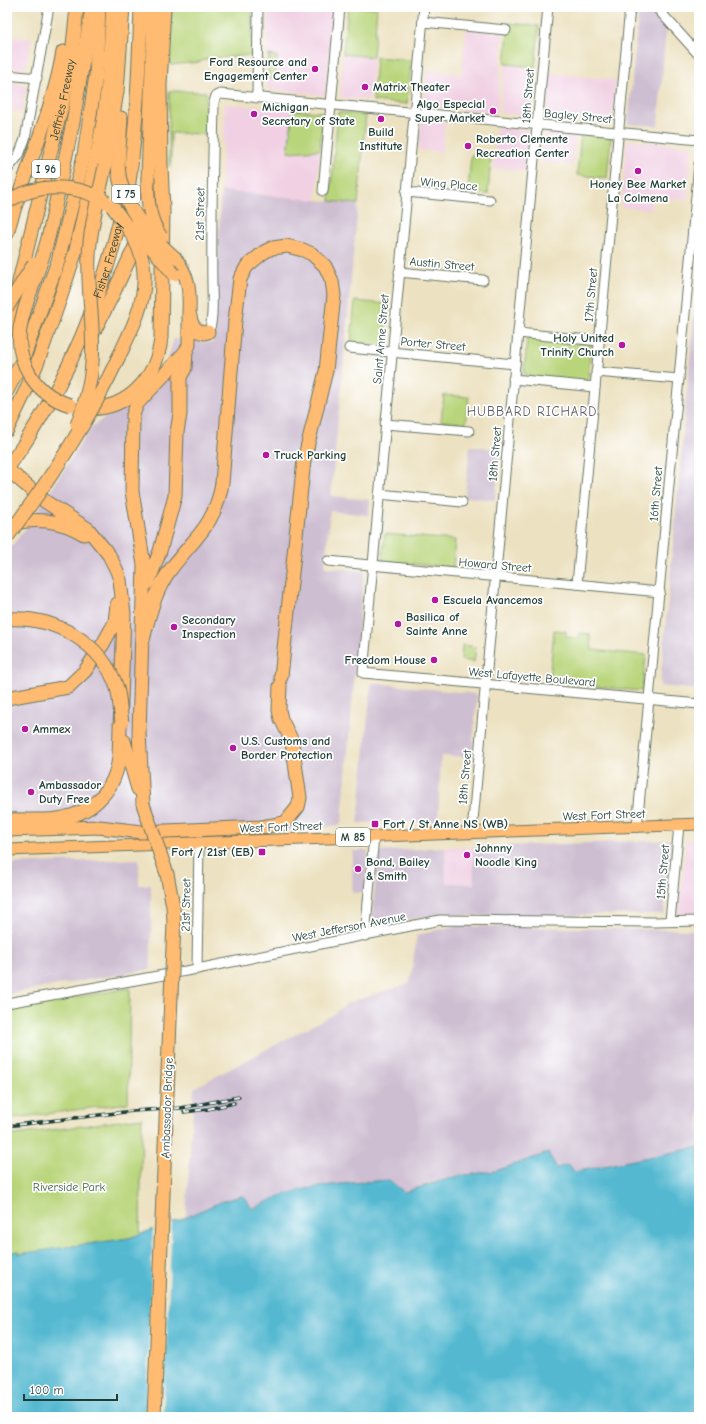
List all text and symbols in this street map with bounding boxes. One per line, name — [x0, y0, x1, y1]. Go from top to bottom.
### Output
place label: Ford Resource and Engagement Center — [204, 55, 307, 83]
street label: Jeffries Freeway — [47, 57, 78, 142]
marker: Ford Resource and Engagement Center — [310, 64, 320, 74]
street label: 18th Street — [519, 68, 537, 124]
place label: Matrix Theater — [373, 80, 450, 94]
marker: Matrix Theater — [360, 82, 370, 92]
place label: Algo Especial Super Market — [415, 97, 486, 125]
place label: Michigan Secretary of State — [262, 100, 355, 128]
marker: Algo Especial Super Market — [488, 106, 498, 116]
street label: Bagley Street — [543, 106, 613, 126]
marker: Michigan Secretary of State — [249, 109, 259, 119]
marker: Build Institute — [376, 114, 386, 124]
place label: Build Institute — [359, 125, 403, 153]
place label: Roberto Clemente Recreation Center — [476, 132, 569, 160]
marker: Roberto Clemente Recreation Center — [463, 141, 473, 151]
road number: I 96 — [32, 160, 60, 178]
marker: Honey Bee Market La Colmena — [633, 166, 643, 176]
street label: Wing Place — [420, 175, 478, 193]
place label: Honey Bee Market La Colmena — [590, 177, 687, 205]
road number: I 75 — [112, 185, 140, 203]
street label: 21st Street — [193, 187, 207, 241]
street label: Fisher Freeway — [90, 221, 126, 300]
street label: Austin Street — [409, 254, 476, 274]
street label: 17th Street — [582, 267, 600, 323]
street label: Saint Anne Street — [370, 293, 392, 384]
place label: Holy United Trinity Church — [541, 331, 614, 359]
street label: Porter Street — [400, 334, 467, 354]
marker: Holy United Trinity Church — [617, 340, 627, 350]
district label: HUBBARD RICHARD — [467, 404, 597, 419]
street label: 18th Street — [486, 426, 504, 482]
place label: Truck Parking — [274, 448, 347, 462]
marker: Truck Parking — [261, 450, 271, 460]
street label: 16th Street — [647, 465, 665, 522]
street label: Howard Street — [458, 555, 532, 575]
place label: Escuela Avancemos — [443, 593, 543, 607]
marker: Escuela Avancemos — [430, 595, 440, 605]
place label: Basilica of Sainte Anne — [406, 610, 468, 638]
place label: Secondary Inspection — [182, 613, 236, 641]
marker: Basilica of Sainte Anne — [393, 619, 403, 629]
marker: Secondary Inspection — [169, 622, 179, 632]
place label: Freedom House — [344, 653, 426, 667]
marker: Freedom House — [429, 655, 439, 665]
street label: West Lafayette Boulevard — [468, 664, 596, 690]
place label: Ammex — [33, 722, 71, 736]
marker: Ammex — [20, 724, 30, 734]
place label: U.S. Customs and Border Protection — [241, 734, 333, 762]
marker: U.S. Customs and Border Protection — [228, 743, 238, 753]
street label: 18th Street — [456, 749, 474, 805]
place label: Ambassador Duty Free — [39, 778, 101, 806]
marker: Ambassador Duty Free — [26, 787, 36, 797]
street label: West Fort Street — [562, 807, 646, 823]
place label: Fort / St Anne NS (WB) — [383, 817, 508, 831]
street label: West Fort Street — [239, 819, 323, 835]
marker: Fort / St Anne NS (WB) — [370, 819, 380, 829]
road number: M 85 — [336, 828, 370, 846]
place label: Johnny Noodle King — [475, 841, 537, 869]
street label: 15th Street — [654, 843, 672, 900]
place label: Fort / 21st (EB) — [171, 845, 254, 859]
marker: Fort / 21st (EB) — [257, 847, 267, 857]
marker: Johnny Noodle King — [462, 850, 472, 860]
place label: Bond, Bailey & Smith — [366, 855, 430, 883]
marker: Bond, Bailey & Smith — [353, 864, 363, 874]
street label: 21st Street — [179, 878, 193, 932]
street label: West Jefferson Avenue — [291, 909, 407, 945]
street label: Ambassador Bridge — [158, 1057, 176, 1159]
park label: Riverside Park — [33, 1180, 105, 1194]
scale bar — [24, 1376, 117, 1402]
text: 100 m — [30, 1383, 63, 1397]

